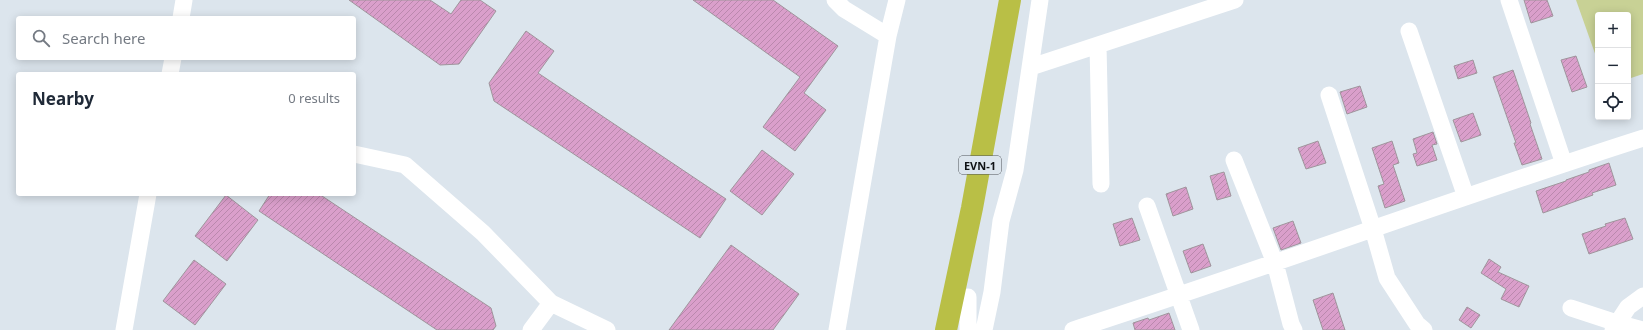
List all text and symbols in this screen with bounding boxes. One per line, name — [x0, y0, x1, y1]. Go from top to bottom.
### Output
map controls — [1595, 12, 1631, 120]
button: + — [1595, 12, 1631, 48]
search box — [16, 16, 356, 60]
icon: search — [30, 27, 52, 49]
text: Search here — [62, 28, 145, 48]
button: − — [1595, 48, 1631, 84]
button: locate — [1595, 84, 1631, 120]
text: Nearby — [32, 87, 94, 110]
text: 0 results — [288, 89, 340, 107]
road number: EVN-1 — [959, 156, 1001, 174]

